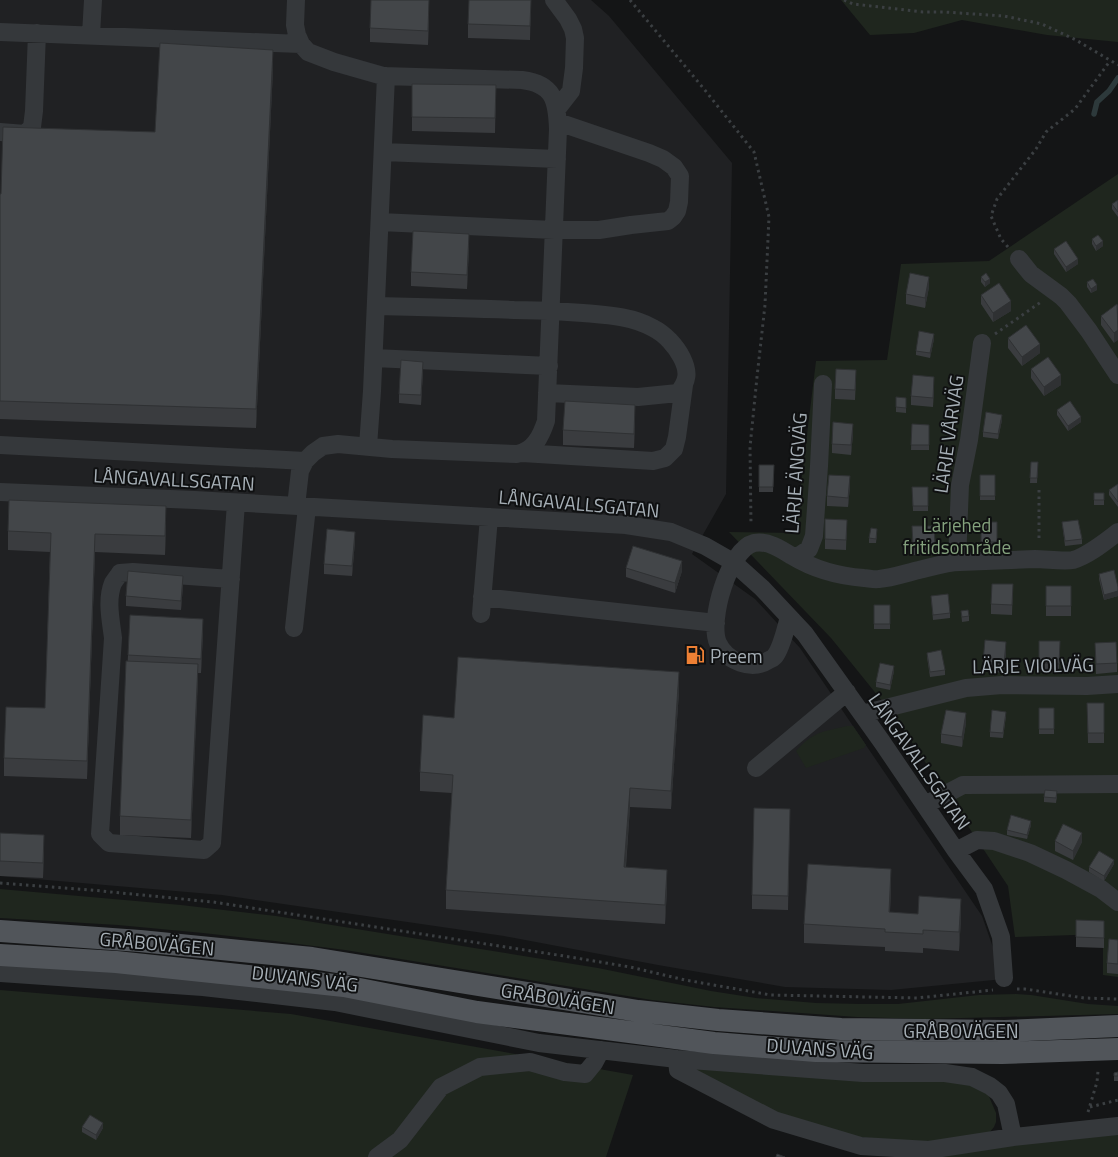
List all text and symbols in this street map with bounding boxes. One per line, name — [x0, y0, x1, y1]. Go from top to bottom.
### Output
street label: LÄRJE VÅRVÄG — [925, 373, 971, 495]
street label: LÄRJE ÄNGVÄG — [776, 412, 814, 534]
street label: LÅNGAVALLSGATAN — [93, 460, 255, 498]
street label: LÅNGAVALLSGATAN — [497, 482, 661, 524]
park label: Lärjehed fritidsområde — [903, 510, 1011, 561]
place label: Preem — [710, 641, 763, 670]
fuel station icon: Preem — [684, 644, 706, 666]
street label: LÄRJE VIOLVÄG — [972, 649, 1094, 681]
street label: LÅNGAVALLSGATAN — [862, 687, 978, 835]
street label: GRÅBOVÄGEN — [98, 924, 216, 962]
street label: DUVANS VÄG — [250, 957, 360, 999]
street label: GRÅBOVÄGEN — [499, 975, 617, 1021]
street label: GRÅBOVÄGEN — [903, 1016, 1019, 1045]
street label: DUVANS VÄG — [766, 1030, 874, 1066]

